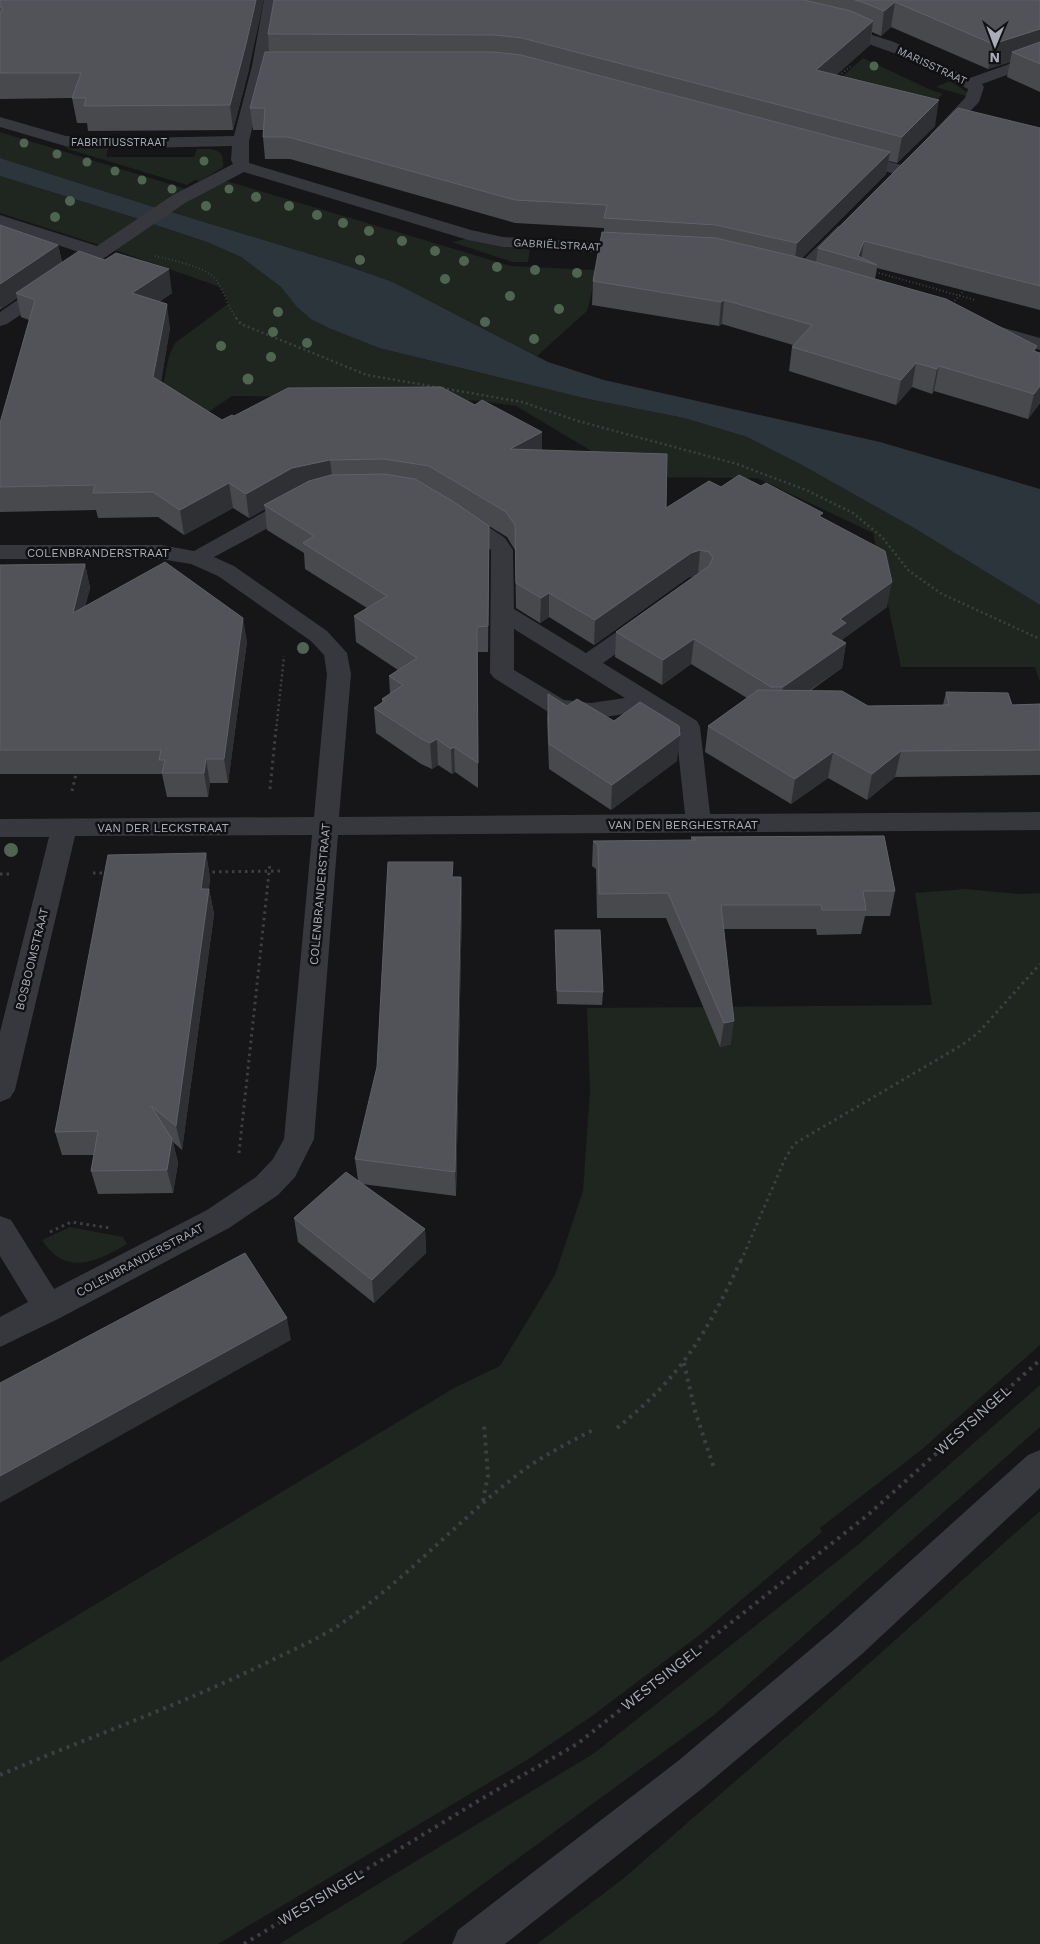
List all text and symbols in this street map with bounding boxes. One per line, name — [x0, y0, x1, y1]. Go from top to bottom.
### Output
north arrow — [970, 20, 1020, 70]
street label: MARISSTRAAT — [895, 44, 969, 88]
text: N — [989, 50, 1000, 66]
street label: FABRITIUSSTRAAT — [71, 136, 168, 149]
street label: GABRIËLSTRAAT — [513, 235, 601, 254]
street label: COLENBRANDERSTRAAT — [27, 546, 169, 560]
street label: VAN DEN BERGHESTRAAT — [608, 818, 758, 832]
street label: VAN DER LECKSTRAAT — [97, 821, 229, 835]
street label: COLENBRANDERSTRAAT — [307, 823, 333, 965]
street label: BOSBOOMSTRAAT — [12, 906, 52, 1012]
street label: COLENBRANDERSTRAAT — [74, 1220, 206, 1300]
street label: WESTSINGEL — [931, 1381, 1015, 1459]
street label: WESTSINGEL — [618, 1641, 704, 1715]
street label: WESTSINGEL — [275, 1864, 367, 1929]

